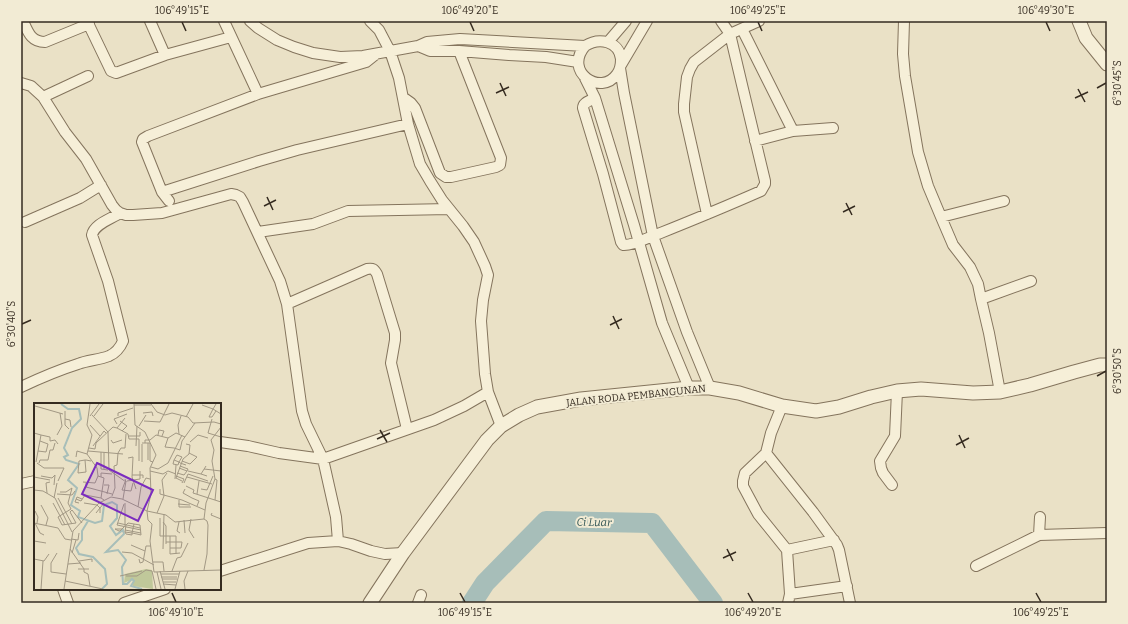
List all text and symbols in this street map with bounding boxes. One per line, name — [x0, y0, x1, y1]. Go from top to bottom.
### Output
text: 106°49'15"E — [155, 5, 209, 17]
text: 106°49'20"E — [442, 5, 498, 17]
text: 106°49'25"E — [730, 5, 786, 17]
text: 106°49'30"E — [1018, 5, 1074, 17]
text: 6°30'45"S — [1112, 60, 1124, 106]
text: 6°30'40"S — [6, 301, 18, 347]
text: 6°30'50"S — [1112, 348, 1124, 394]
street label: JALAN RODA PEMBANGUNAN — [565, 383, 707, 409]
inset map — [34, 403, 221, 590]
water label: Ci Luar — [576, 516, 612, 529]
text: 106°49'10"E — [148, 607, 204, 619]
text: 106°49'15"E — [438, 607, 492, 619]
text: 106°49'20"E — [725, 607, 781, 619]
text: 106°49'25"E — [1013, 607, 1069, 619]

